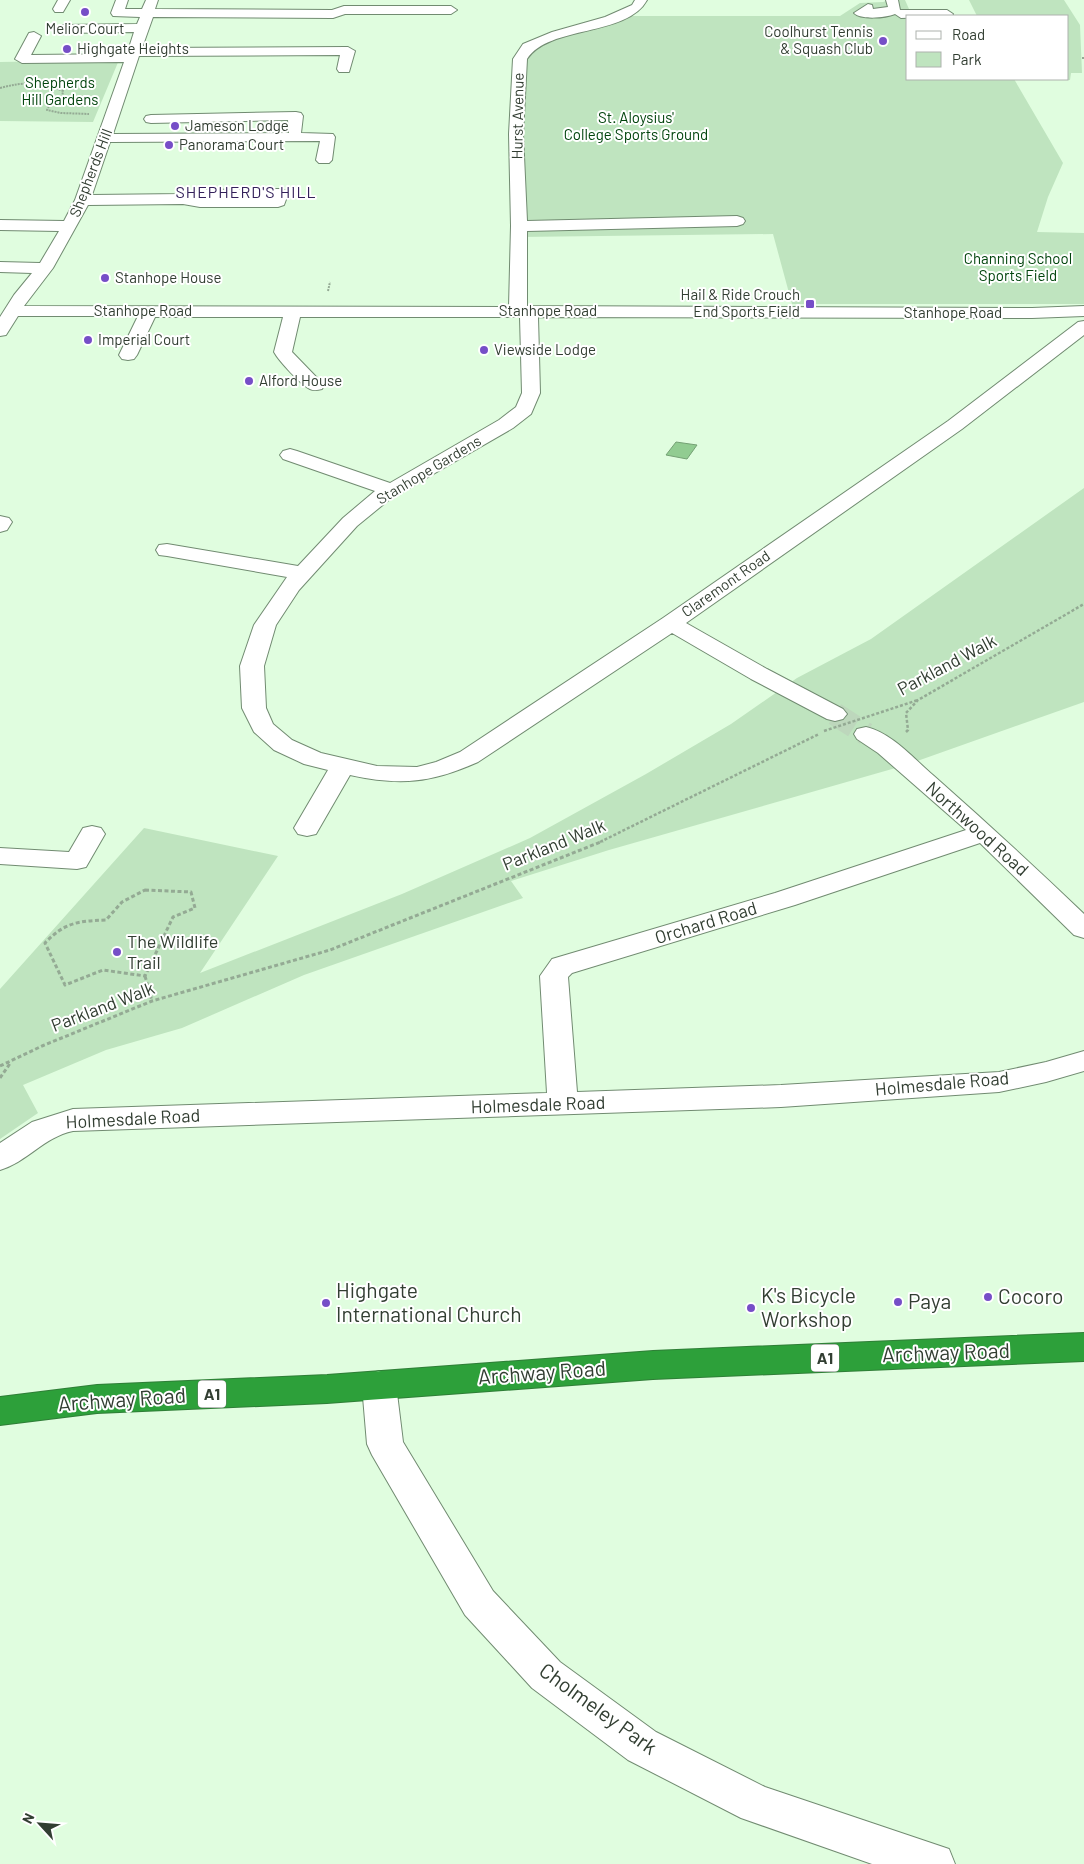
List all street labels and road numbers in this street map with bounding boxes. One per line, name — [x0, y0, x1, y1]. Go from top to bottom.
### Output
street label: Hurst Avenue — [507, 73, 527, 159]
street label: Shepherds Hill — [65, 126, 115, 219]
street label: Stanhope Road — [94, 301, 192, 319]
street label: Stanhope Road — [499, 301, 597, 319]
street label: Stanhope Road — [904, 303, 1002, 321]
street label: Stanhope Gardens — [373, 431, 484, 507]
street label: Claremont Road — [678, 546, 773, 620]
street label: Parkland Walk — [893, 629, 1000, 699]
street label: Northwood Road — [922, 776, 1033, 880]
street label: Parkland Walk — [499, 813, 608, 875]
street label: Orchard Road — [652, 896, 759, 948]
street label: Parkland Walk — [48, 976, 157, 1036]
street label: Holmesdale Road — [874, 1066, 1010, 1100]
street label: Holmesdale Road — [470, 1091, 606, 1117]
street label: Holmesdale Road — [65, 1103, 201, 1133]
street label: Archway Road — [881, 1337, 1010, 1366]
road number: A1 — [811, 1345, 839, 1372]
street label: Archway Road — [477, 1355, 607, 1388]
road number: A1 — [198, 1380, 226, 1408]
street label: Archway Road — [57, 1382, 187, 1415]
street label: Cholmeley Park — [535, 1657, 663, 1759]

